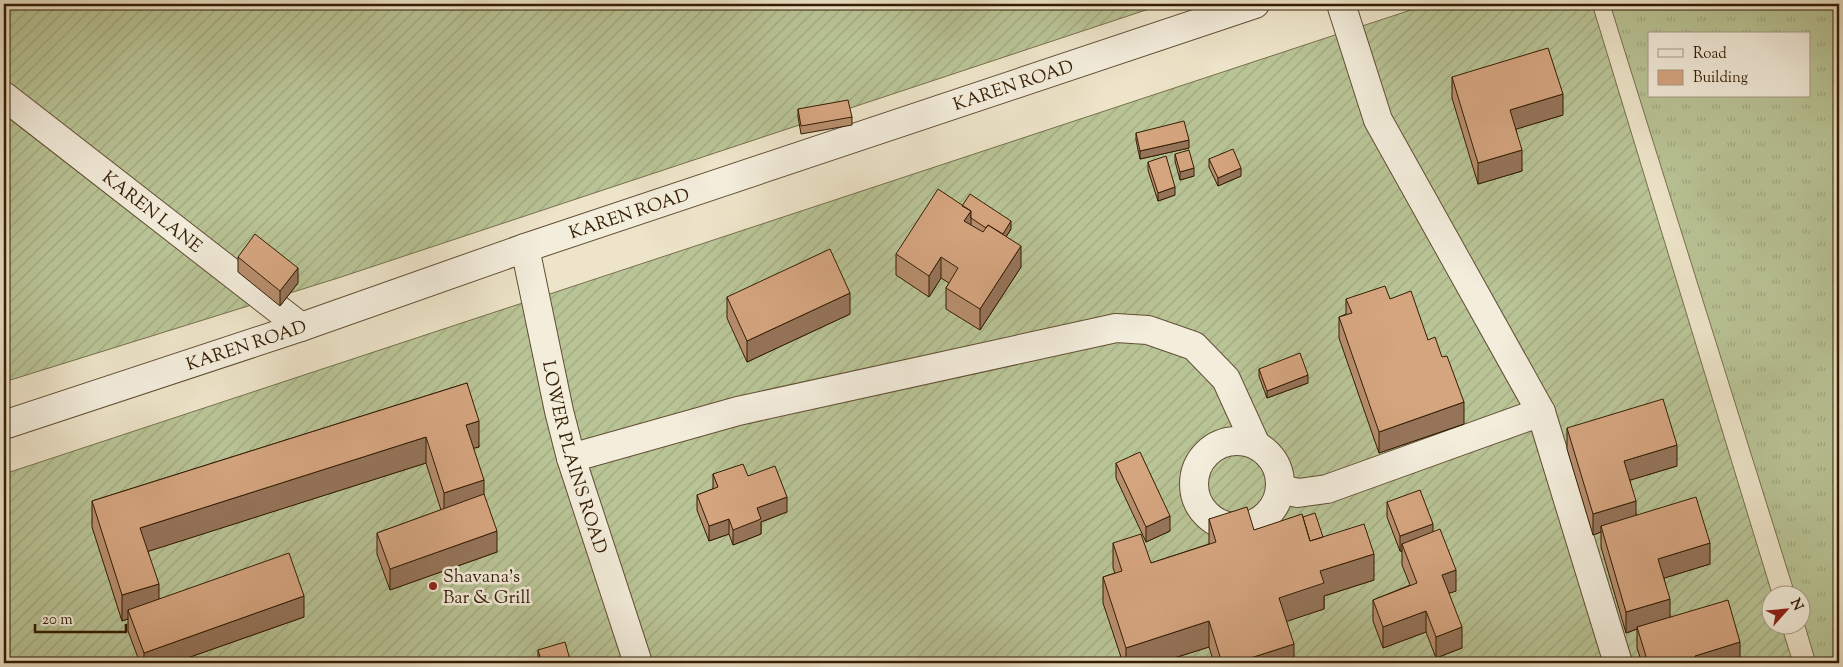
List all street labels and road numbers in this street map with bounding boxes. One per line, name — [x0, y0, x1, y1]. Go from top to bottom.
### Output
street label: KAREN ROAD — [950, 55, 1077, 119]
street label: KAREN LANE — [96, 166, 207, 260]
street label: KAREN ROAD — [566, 183, 693, 247]
street label: KAREN ROAD — [183, 315, 310, 379]
street label: LOWER PLAINS ROAD — [534, 358, 612, 558]

